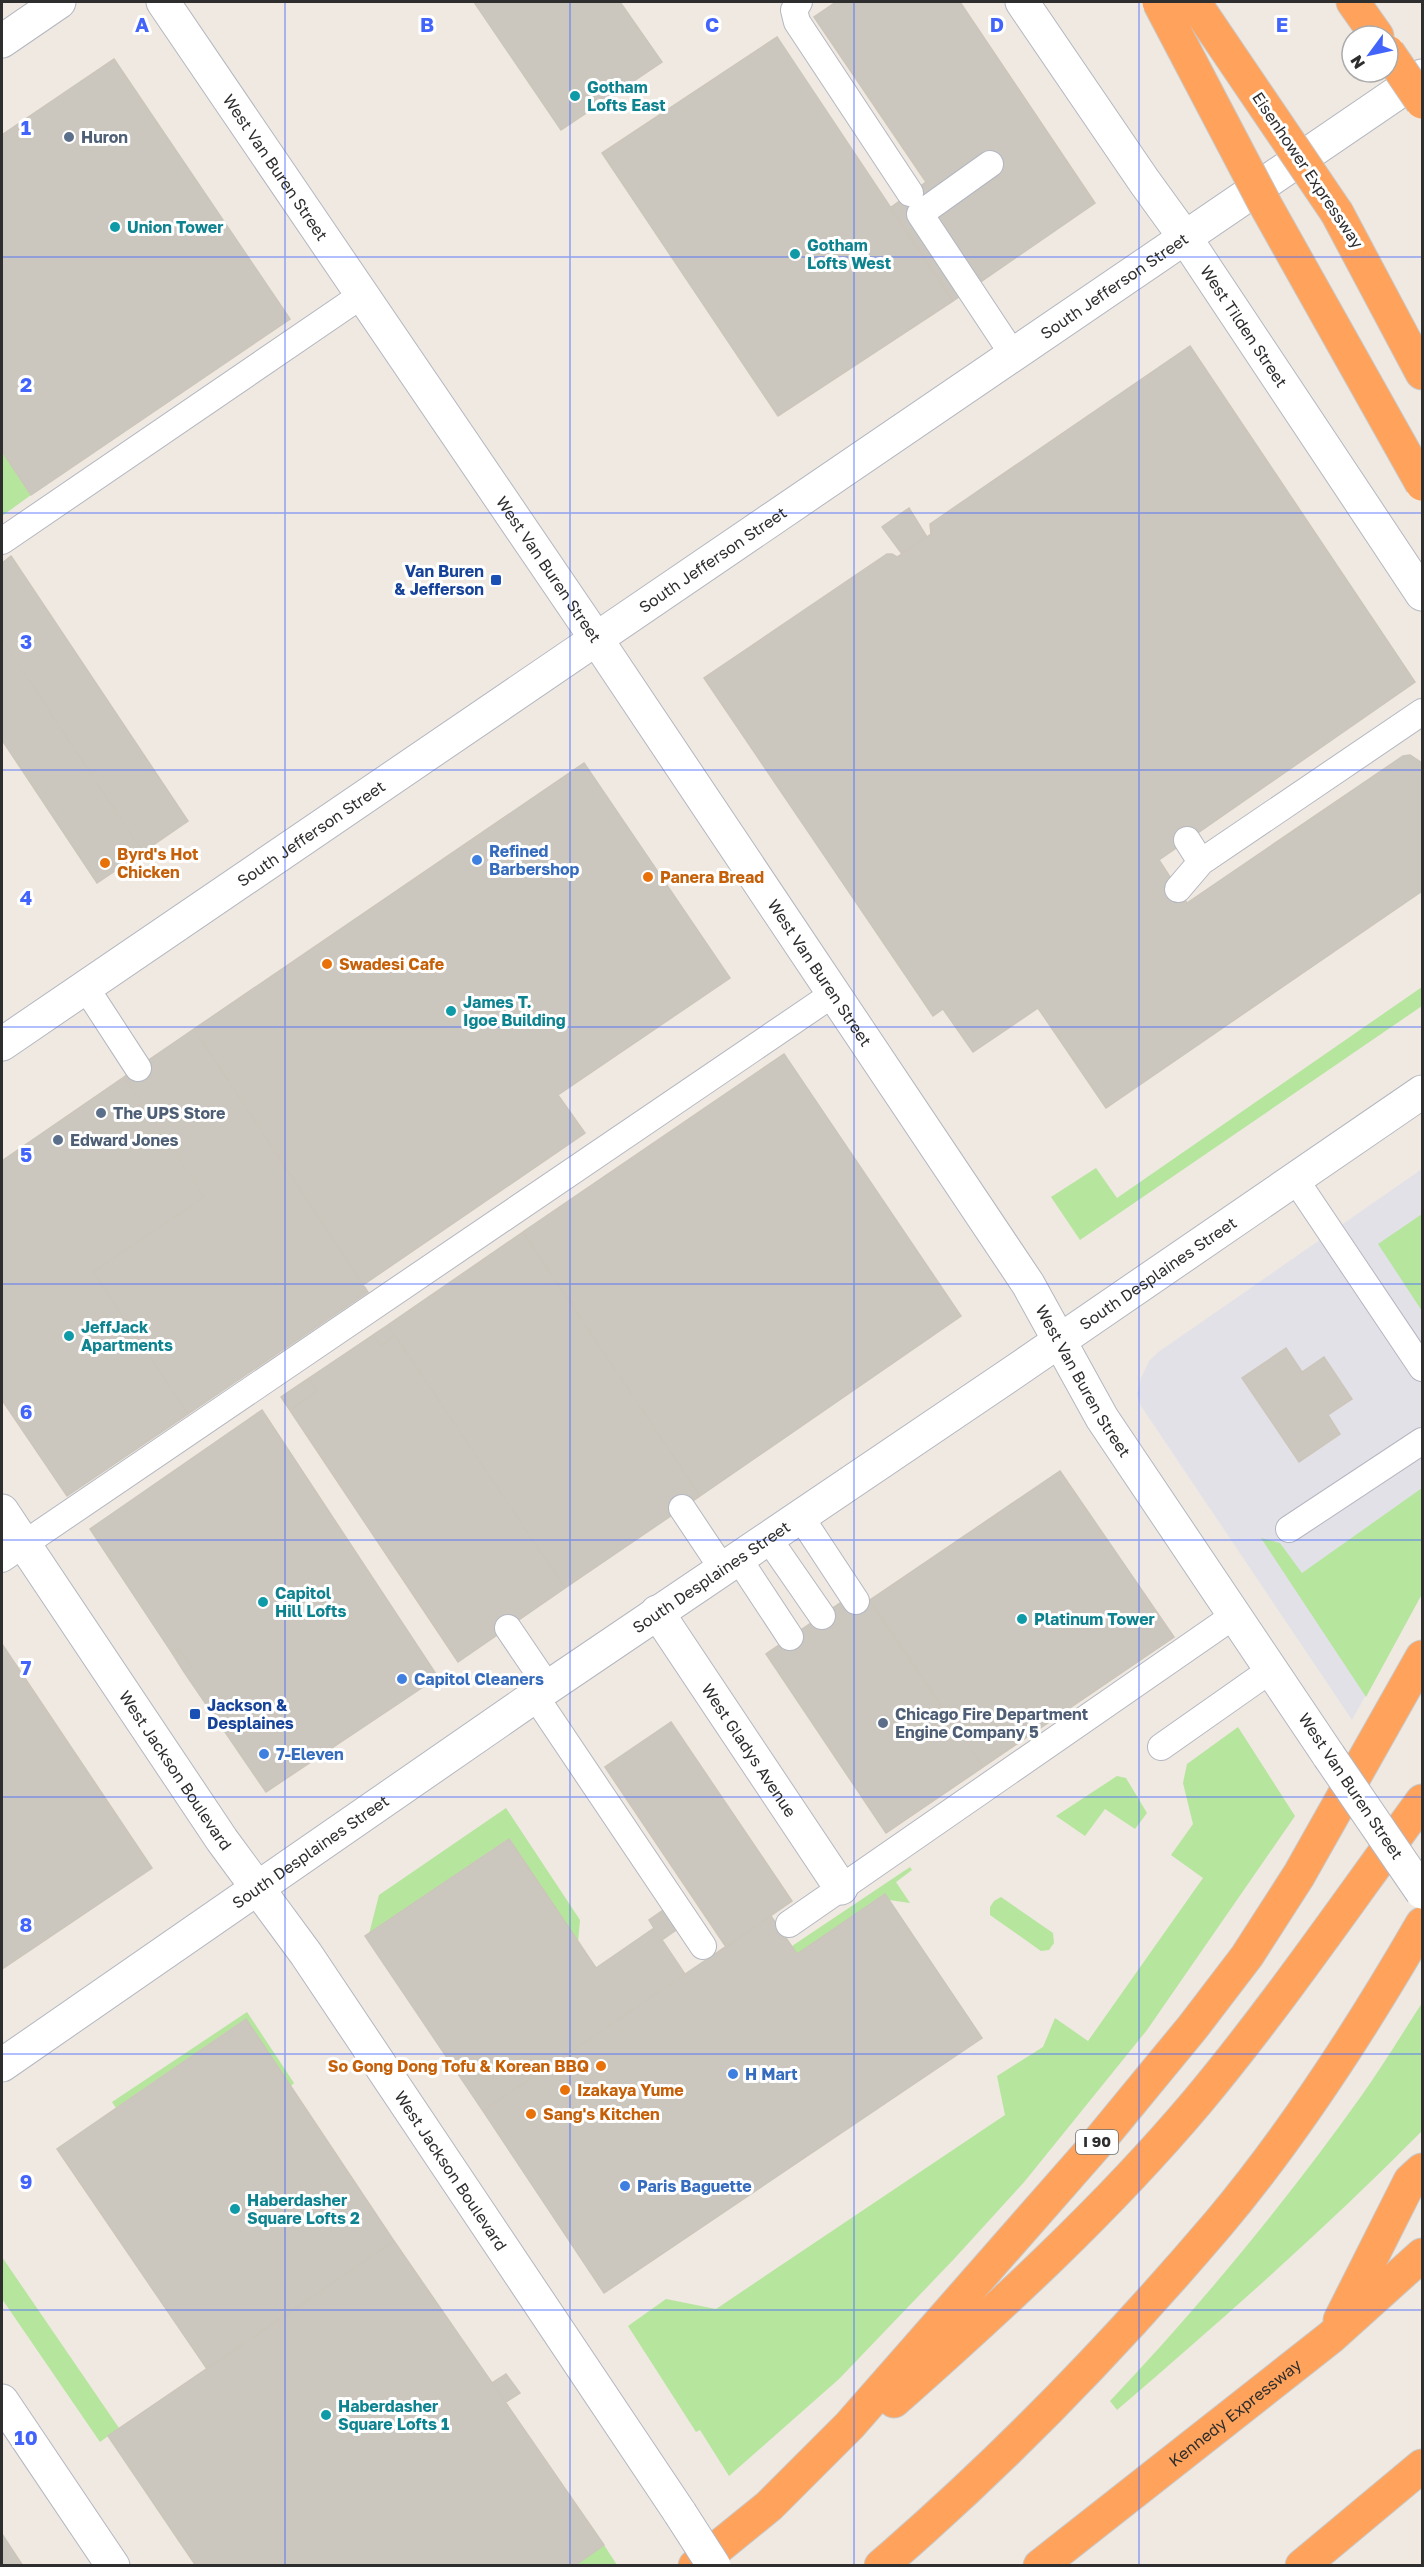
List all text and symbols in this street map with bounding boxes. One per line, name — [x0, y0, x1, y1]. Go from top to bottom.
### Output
text: A — [135, 12, 149, 36]
text: B — [420, 12, 434, 36]
text: C — [705, 12, 719, 36]
text: D — [990, 12, 1004, 36]
text: E — [1276, 12, 1288, 36]
north arrow — [1340, 24, 1400, 84]
text: N — [1346, 52, 1369, 73]
place label: Gotham Lofts East — [587, 77, 666, 115]
street label: Eisenhower Expressway — [1248, 88, 1368, 252]
marker: Gotham Lofts East — [568, 89, 582, 103]
street label: West Van Buren Street — [219, 90, 332, 244]
text: 1 — [21, 115, 31, 139]
place label: Huron — [81, 127, 128, 147]
marker: Huron — [62, 130, 76, 144]
place label: Union Tower — [127, 217, 224, 237]
marker: Union Tower — [108, 220, 122, 234]
street label: South Jefferson Street — [1036, 228, 1192, 343]
place label: Gotham Lofts West — [807, 235, 891, 273]
marker: Gotham Lofts West — [788, 247, 802, 261]
street label: West Tilden Street — [1196, 261, 1292, 391]
text: 2 — [20, 372, 32, 396]
street label: West Van Buren Street — [492, 492, 606, 646]
street label: South Jefferson Street — [635, 502, 790, 617]
place label: Van Buren & Jefferson — [394, 561, 484, 599]
marker: Van Buren & Jefferson — [489, 573, 503, 587]
text: 3 — [20, 629, 32, 653]
street label: South Jefferson Street — [233, 776, 389, 891]
place label: Refined Barbershop — [489, 841, 580, 879]
place label: Byrd's Hot Chicken — [117, 844, 198, 882]
marker: Refined Barbershop — [470, 853, 484, 867]
marker: Byrd's Hot Chicken — [98, 856, 112, 870]
place label: Panera Bread — [660, 867, 764, 887]
marker: Panera Bread — [641, 870, 655, 884]
text: 4 — [20, 885, 32, 909]
street label: West Van Buren Street — [763, 895, 876, 1050]
place label: Swadesi Cafe — [339, 954, 444, 974]
marker: Swadesi Cafe — [320, 957, 334, 971]
place label: James T. Igoe Building — [463, 992, 566, 1030]
marker: James T. Igoe Building — [444, 1004, 458, 1018]
place label: The UPS Store — [113, 1103, 226, 1123]
marker: The UPS Store — [94, 1106, 108, 1120]
place label: Edward Jones — [70, 1130, 179, 1150]
marker: Edward Jones — [51, 1133, 65, 1147]
text: 5 — [20, 1142, 32, 1166]
street label: South Desplaines Street — [1075, 1212, 1240, 1334]
street label: West Van Buren Street — [1031, 1301, 1135, 1461]
place label: JeffJack Apartments — [81, 1317, 173, 1355]
marker: JeffJack Apartments — [62, 1329, 76, 1343]
text: 6 — [20, 1399, 32, 1423]
street label: South Desplaines Street — [629, 1516, 794, 1637]
place label: Capitol Hill Lofts — [275, 1583, 346, 1621]
marker: Capitol Hill Lofts — [256, 1595, 270, 1609]
place label: Platinum Tower — [1034, 1609, 1155, 1629]
marker: Platinum Tower — [1015, 1612, 1029, 1626]
text: 7 — [21, 1655, 32, 1679]
place label: Capitol Cleaners — [414, 1669, 544, 1689]
marker: Capitol Cleaners — [395, 1672, 409, 1686]
street label: West Gladys Avenue — [697, 1680, 801, 1821]
street label: West Jackson Boulevard — [115, 1687, 236, 1854]
place label: Jackson & Desplaines — [207, 1695, 294, 1733]
place label: Chicago Fire Department Engine Company 5 — [895, 1704, 1088, 1742]
marker: Jackson & Desplaines — [188, 1707, 202, 1721]
street label: West Van Buren Street — [1294, 1709, 1408, 1863]
marker: Chicago Fire Department Engine Company 5 — [876, 1716, 890, 1730]
place label: 7-Eleven — [276, 1744, 344, 1764]
marker: 7-Eleven — [257, 1747, 271, 1761]
street label: South Desplaines Street — [228, 1790, 393, 1913]
text: 8 — [20, 1912, 32, 1936]
place label: So Gong Dong Tofu & Korean BBQ — [328, 2056, 589, 2076]
marker: So Gong Dong Tofu & Korean BBQ — [594, 2059, 608, 2073]
place label: H Mart — [745, 2064, 798, 2084]
marker: H Mart — [726, 2067, 740, 2081]
place label: Izakaya Yume — [577, 2080, 684, 2100]
marker: Izakaya Yume — [558, 2083, 572, 2097]
street label: West Jackson Boulevard — [390, 2087, 512, 2254]
place label: Sang's Kitchen — [543, 2104, 660, 2124]
marker: Sang's Kitchen — [524, 2107, 538, 2121]
road number: I 90 — [1076, 2130, 1118, 2154]
text: 9 — [20, 2169, 32, 2193]
place label: Paris Baguette — [637, 2176, 752, 2196]
marker: Paris Baguette — [618, 2179, 632, 2193]
place label: Haberdasher Square Lofts 2 — [247, 2190, 360, 2228]
marker: Haberdasher Square Lofts 2 — [228, 2202, 242, 2216]
street label: Kennedy Expressway — [1165, 2354, 1305, 2471]
place label: Haberdasher Square Lofts 1 — [338, 2396, 449, 2434]
marker: Haberdasher Square Lofts 1 — [319, 2408, 333, 2422]
text: 10 — [14, 2425, 38, 2449]

